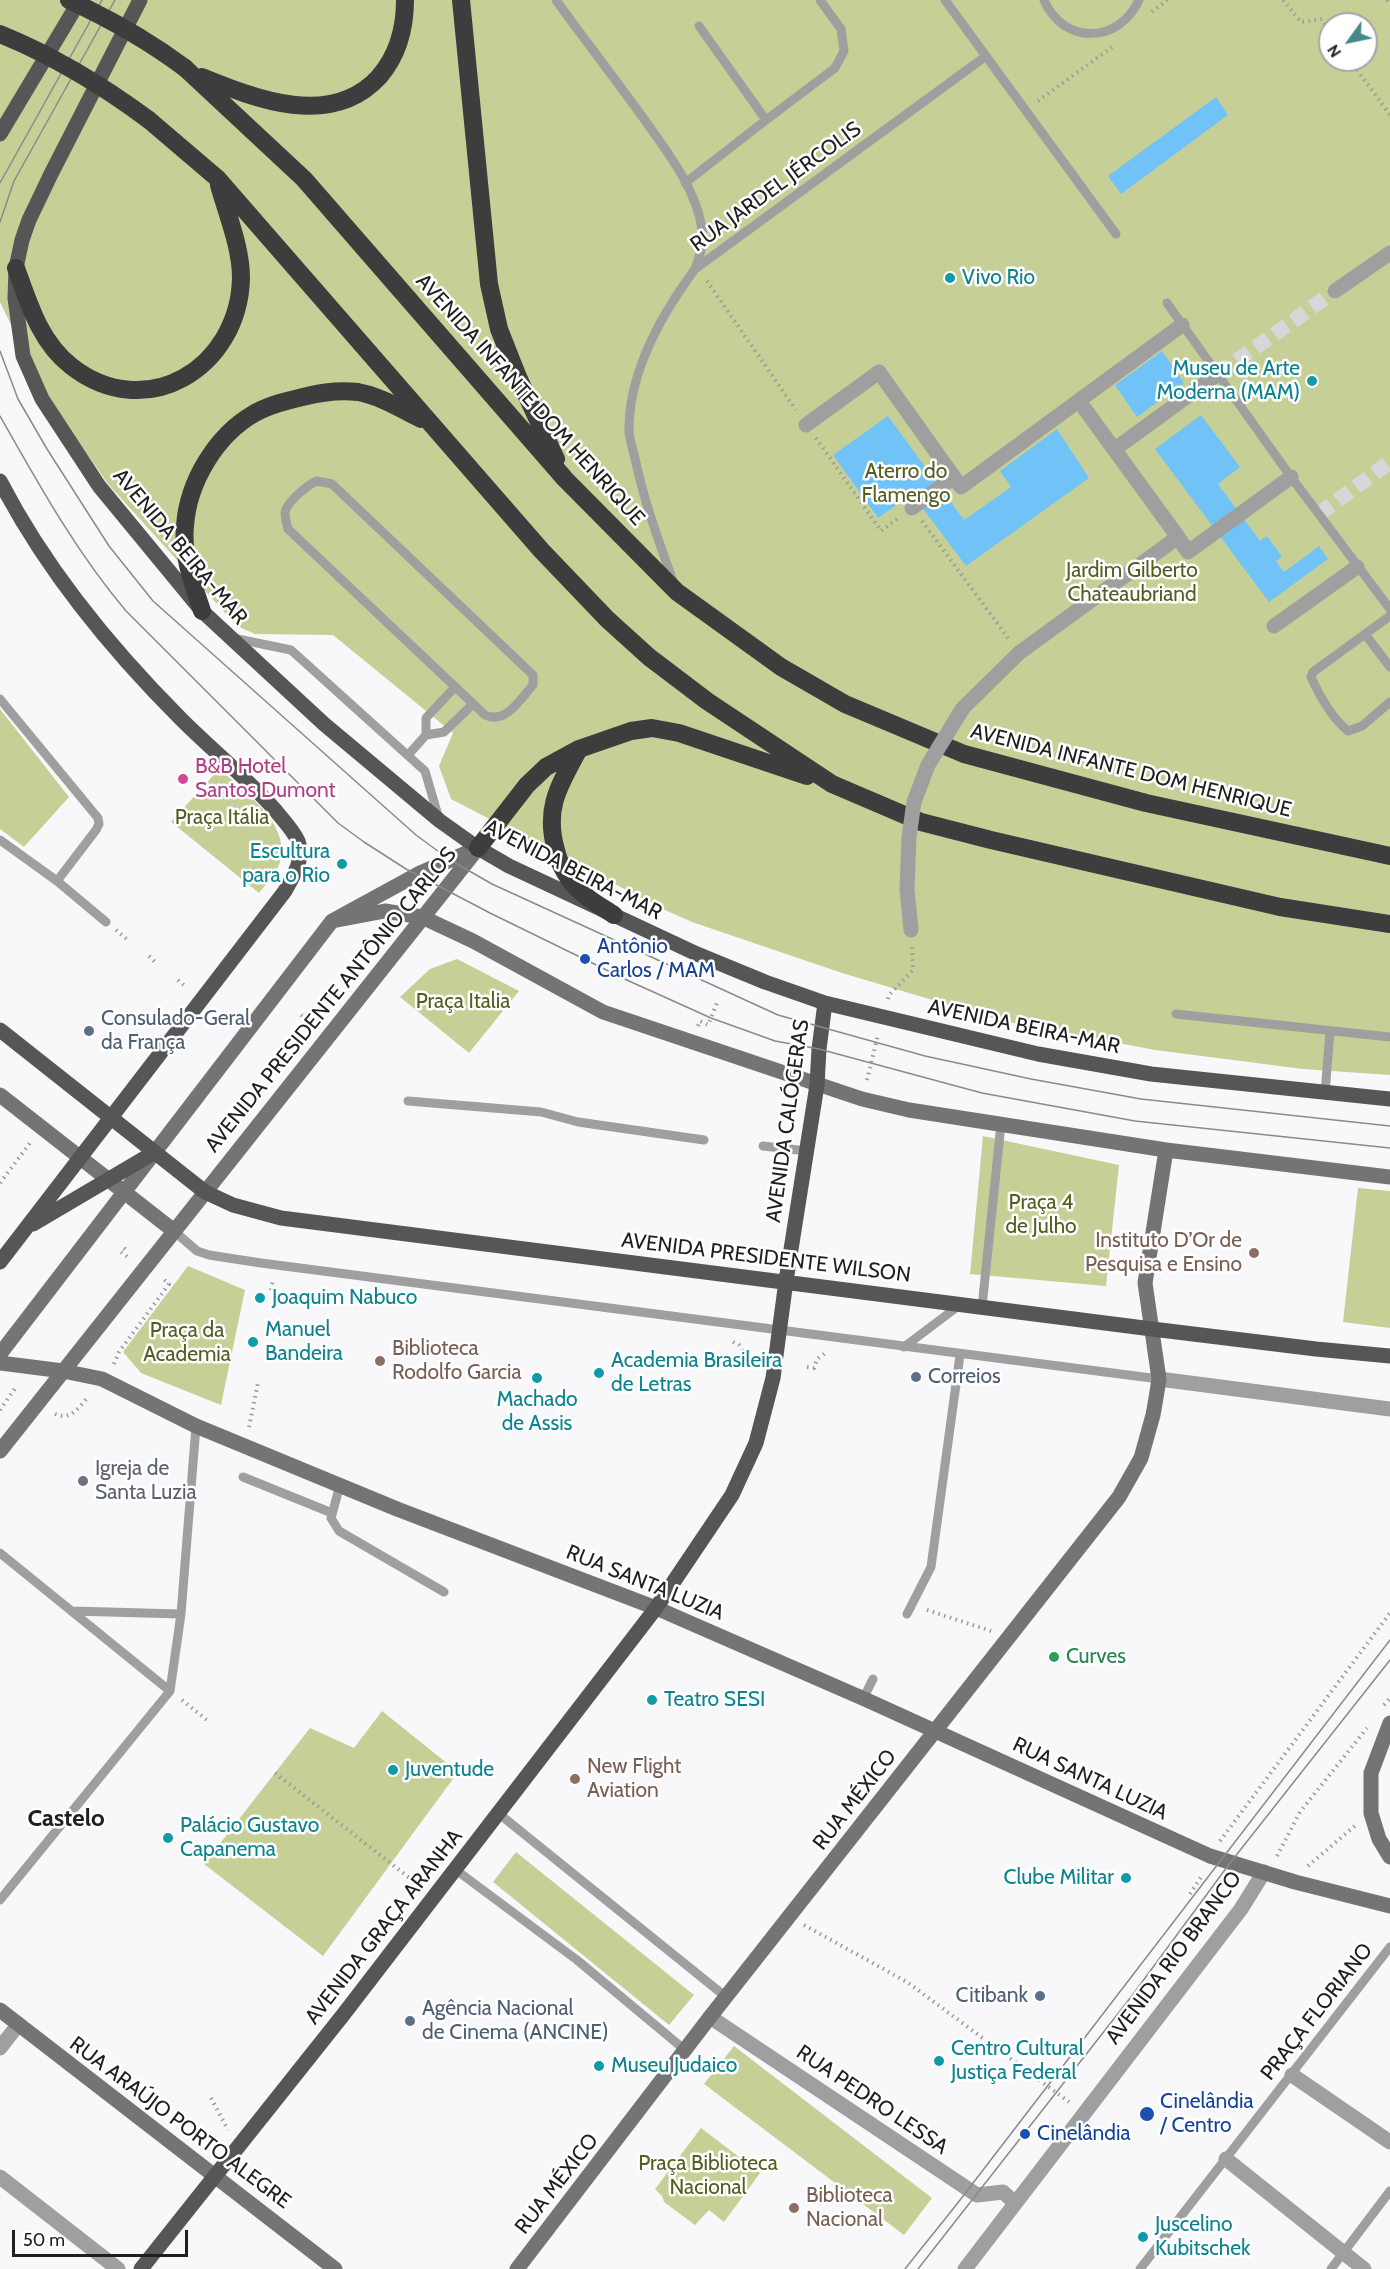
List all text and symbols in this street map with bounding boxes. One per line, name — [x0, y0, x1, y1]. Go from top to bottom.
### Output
north arrow — [1318, 12, 1378, 72]
text: N — [1323, 41, 1345, 61]
street label: RUA JARDEL JÉRCOLIS — [686, 117, 866, 257]
place label: Vivo Rio — [962, 265, 1035, 291]
street label: AVENIDA INFANTE DOM HENRIQUE — [410, 269, 650, 531]
marker: Vivo Rio — [943, 271, 957, 285]
place label: Museu de Arte Moderna (MAM) — [1157, 356, 1300, 406]
marker: Museu de Arte Moderna (MAM) — [1305, 374, 1319, 388]
park label: Aterro do Flamengo — [862, 459, 950, 509]
street label: AVENIDA BEIRA-MAR — [107, 464, 253, 630]
park label: Jardim Gilberto Chateaubriand — [1066, 558, 1198, 608]
street label: AVENIDA INFANTE DOM HENRIQUE — [968, 719, 1294, 823]
place label: B&B Hotel Santos Dumont — [195, 754, 336, 804]
marker: B&B Hotel Santos Dumont — [176, 772, 190, 786]
park label: Praça Itália — [175, 805, 269, 831]
street label: AVENIDA BEIRA-MAR — [480, 814, 666, 926]
place label: Escultura para o Rio — [242, 839, 330, 889]
street label: AVENIDA PRESIDENTE ANTÔNIO CARLOS — [200, 842, 462, 1158]
marker: Escultura para o Rio — [335, 857, 349, 871]
place label: Antônio Carlos / MAM — [597, 934, 715, 984]
marker: Antônio Carlos / MAM — [578, 952, 592, 966]
park label: Praça Italia — [416, 989, 510, 1015]
street label: AVENIDA BEIRA-MAR — [926, 994, 1122, 1060]
place label: Consulado-Geral da França — [101, 1006, 250, 1056]
street label: AVENIDA CALÓGERAS — [761, 1018, 815, 1224]
marker: Consulado-Geral da França — [82, 1024, 96, 1038]
park label: Praça 4 de Julho — [1005, 1190, 1077, 1240]
street label: AVENIDA PRESIDENTE WILSON — [620, 1228, 912, 1288]
place label: Instituto D’Or de Pesquisa e Ensino — [1085, 1228, 1242, 1278]
marker: Instituto D’Or de Pesquisa e Ensino — [1247, 1246, 1261, 1260]
place label: Joaquim Nabuco — [272, 1285, 417, 1311]
marker: Joaquim Nabuco — [253, 1291, 267, 1305]
place label: Manuel Bandeira — [265, 1317, 343, 1367]
park label: Praça da Academia — [143, 1318, 231, 1368]
marker: Manuel Bandeira — [246, 1335, 260, 1349]
place label: Biblioteca Rodolfo Garcia — [392, 1336, 522, 1386]
place label: Academia Brasileira de Letras — [611, 1348, 782, 1398]
marker: Biblioteca Rodolfo Garcia — [373, 1354, 387, 1368]
place label: Correios — [928, 1364, 1001, 1390]
marker: Academia Brasileira de Letras — [592, 1366, 606, 1380]
marker: Correios — [909, 1370, 923, 1384]
marker: Machado de Assis — [530, 1371, 544, 1385]
place label: Machado de Assis — [496, 1387, 578, 1437]
place label: Igreja de Santa Luzia — [95, 1456, 197, 1506]
marker: Igreja de Santa Luzia — [76, 1474, 90, 1488]
street label: RUA SANTA LUZIA — [562, 1540, 728, 1626]
place label: Curves — [1066, 1644, 1126, 1670]
marker: Curves — [1047, 1650, 1061, 1664]
place label: Teatro SESI — [664, 1687, 765, 1713]
marker: Teatro SESI — [645, 1693, 659, 1707]
street label: RUA SANTA LUZIA — [1009, 1732, 1171, 1826]
street label: RUA MÉXICO — [808, 1745, 902, 1855]
place label: New Flight Aviation — [587, 1754, 681, 1804]
place label: Juventude — [405, 1757, 494, 1783]
marker: Juventude — [386, 1763, 400, 1777]
marker: New Flight Aviation — [568, 1772, 582, 1786]
district label: Castelo — [27, 1805, 105, 1833]
place label: Palácio Gustavo Capanema — [180, 1813, 319, 1863]
street label: AVENIDA GRAÇA ARANHA — [300, 1825, 468, 2029]
marker: Palácio Gustavo Capanema — [161, 1831, 175, 1845]
place label: Clube Militar — [1003, 1865, 1114, 1891]
street label: AVENIDA RIO BRANCO — [1101, 1867, 1247, 2049]
marker: Clube Militar — [1119, 1871, 1133, 1885]
street label: PRAÇA FLORIANO — [1256, 1938, 1378, 2086]
place label: Citibank — [956, 1983, 1028, 2009]
marker: Citibank — [1033, 1989, 1047, 2003]
place label: Agência Nacional de Cinema (ANCINE) — [422, 1996, 608, 2046]
marker: Agência Nacional de Cinema (ANCINE) — [403, 2014, 417, 2028]
street label: RUA ARAÚJO PORTO ALEGRE — [64, 2032, 296, 2214]
place label: Centro Cultural Justiça Federal — [951, 2036, 1084, 2086]
street label: RUA PEDRO LESSA — [791, 2040, 953, 2160]
place label: Museu Judaico — [611, 2053, 737, 2079]
marker: Centro Cultural Justiça Federal — [932, 2054, 946, 2068]
marker: Museu Judaico — [592, 2059, 606, 2073]
place label: Cinelândia / Centro — [1160, 2089, 1253, 2139]
marker: Cinelândia / Centro — [1138, 2105, 1156, 2123]
place label: Cinelândia — [1037, 2121, 1130, 2147]
marker: Cinelândia — [1018, 2127, 1032, 2141]
street label: RUA MÉXICO — [510, 2129, 604, 2239]
park label: Praça Biblioteca Nacional — [638, 2151, 778, 2201]
place label: Biblioteca Nacional — [806, 2183, 893, 2233]
marker: Biblioteca Nacional — [787, 2201, 801, 2215]
place label: Juscelino Kubitschek — [1155, 2212, 1250, 2262]
scale bar — [15, 2218, 190, 2256]
text: 50 m — [23, 2229, 65, 2251]
marker: Juscelino Kubitschek — [1136, 2230, 1150, 2244]

